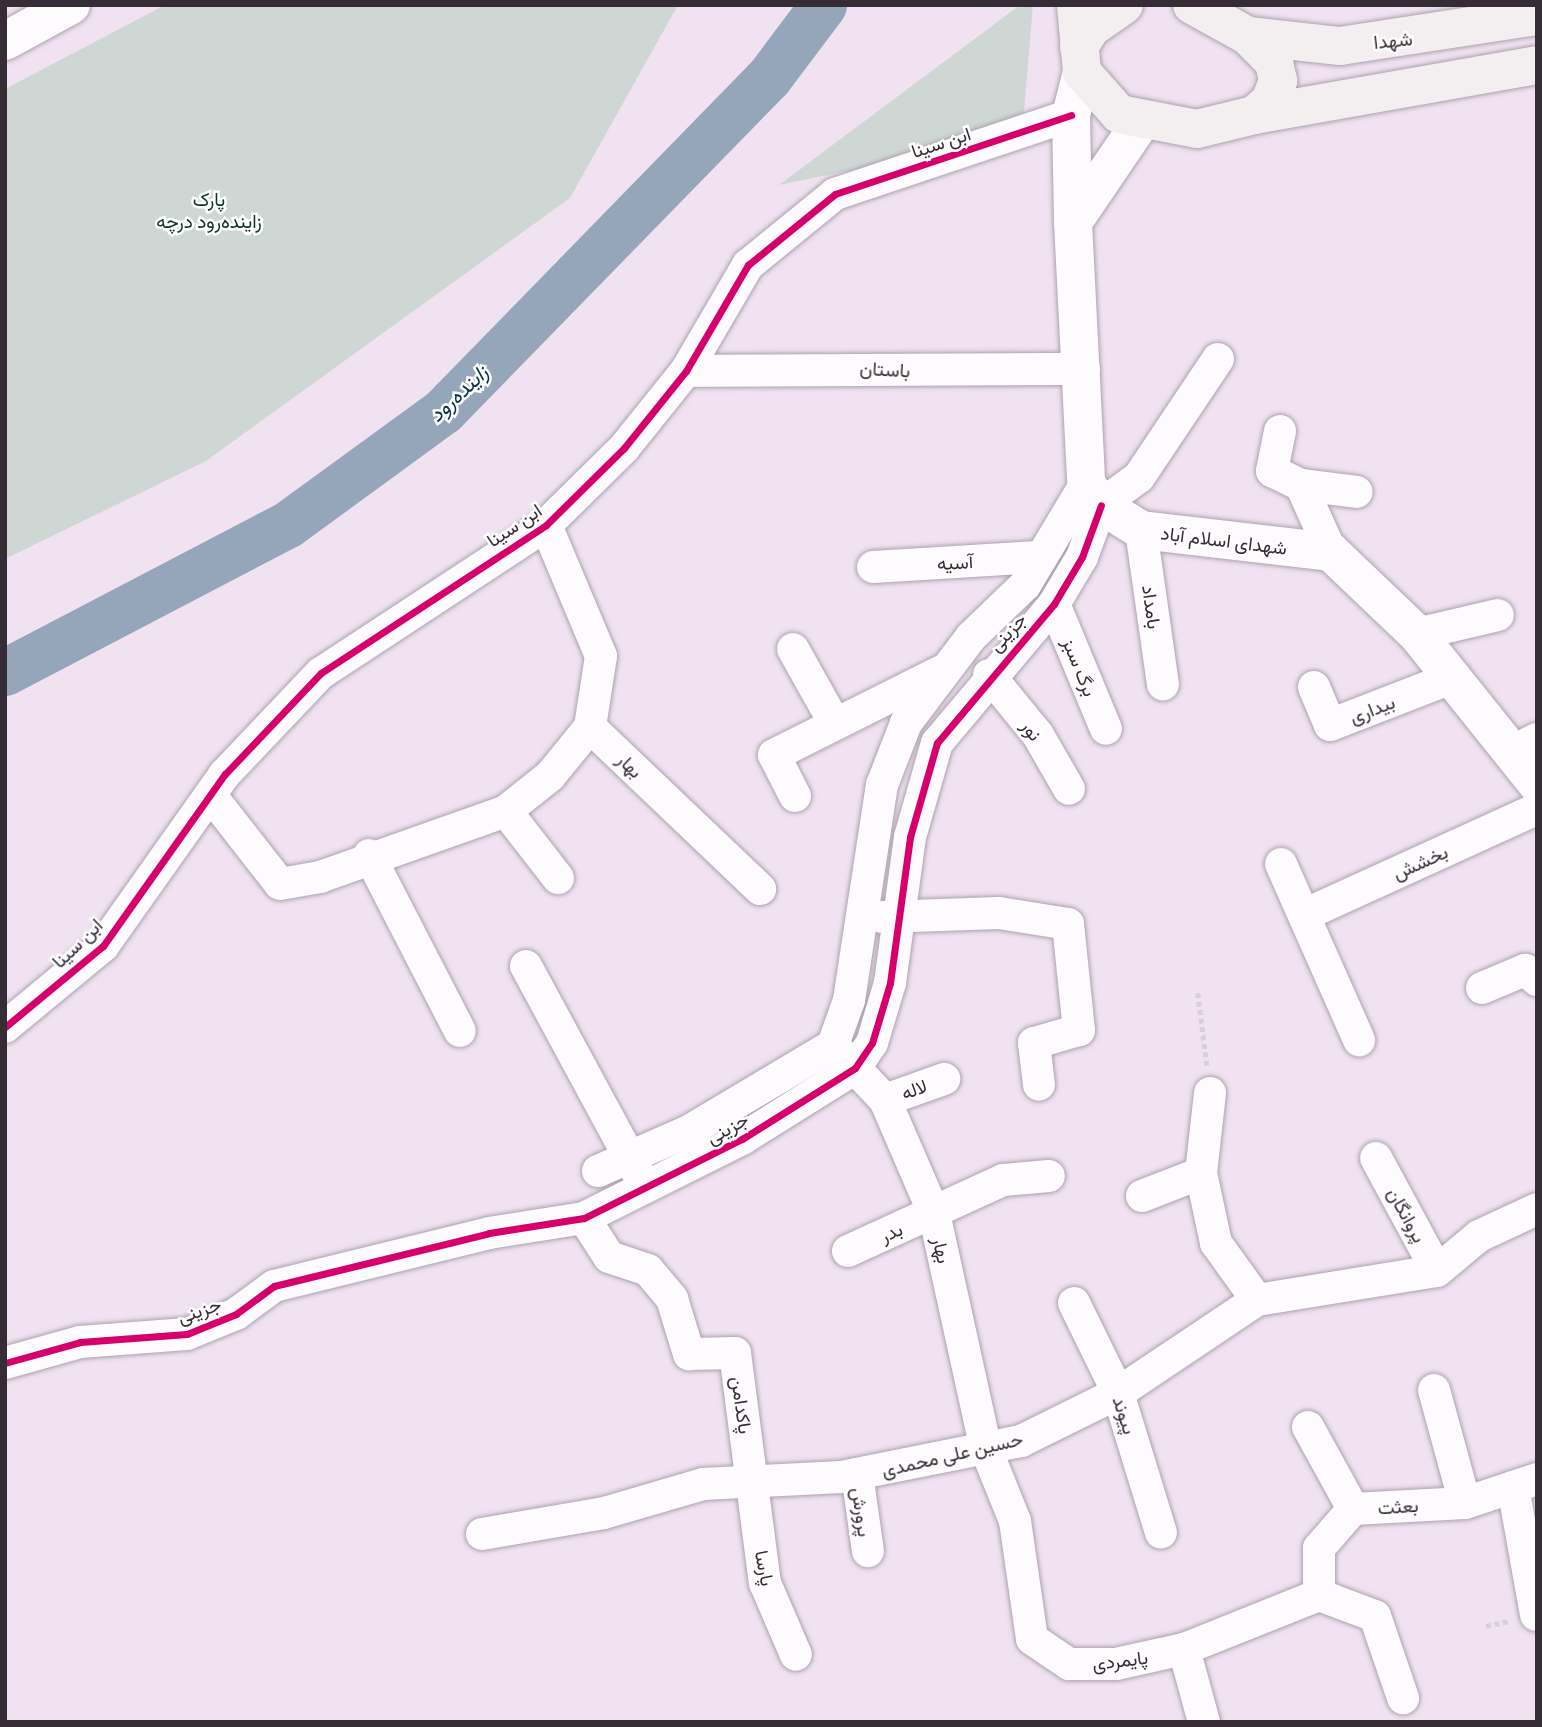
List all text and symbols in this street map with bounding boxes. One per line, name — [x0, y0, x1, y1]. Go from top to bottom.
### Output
street label: شهدا — [1372, 27, 1414, 53]
street label: ابن سینا — [908, 122, 974, 162]
park label: پارک زاینده‌رود درچه — [156, 188, 262, 232]
street label: باستان — [859, 356, 911, 382]
water label: زاینده‌رود — [423, 359, 493, 427]
street label: ابن سینا — [482, 498, 546, 552]
street label: شهدای اسلام آباد — [1160, 521, 1288, 559]
street label: آسیه — [936, 550, 974, 574]
street label: بامداد — [1138, 583, 1166, 631]
street label: جزینی — [983, 608, 1031, 656]
street label: برگ سبز — [1058, 634, 1102, 700]
street label: بیداری — [1346, 690, 1398, 728]
street label: نور — [1017, 715, 1047, 745]
street label: بهار — [613, 748, 647, 782]
street label: بخشش — [1389, 840, 1451, 884]
street label: ابن سینا — [47, 914, 107, 972]
street label: لاله — [898, 1074, 930, 1104]
street label: جزینی — [702, 1107, 752, 1149]
street label: پروانگان — [1383, 1183, 1431, 1247]
street label: بدر — [876, 1217, 906, 1247]
street label: بهار — [928, 1235, 956, 1265]
street label: جزینی — [174, 1292, 224, 1328]
street label: پاکدامن — [727, 1375, 757, 1435]
street label: پیوند — [1108, 1393, 1142, 1437]
street label: حسین علی محمدی — [879, 1427, 1025, 1481]
street label: پرورش — [847, 1486, 877, 1538]
street label: بعثت — [1377, 1493, 1419, 1519]
street label: پارسا — [750, 1548, 780, 1588]
street label: پایمردی — [1091, 1645, 1149, 1675]

